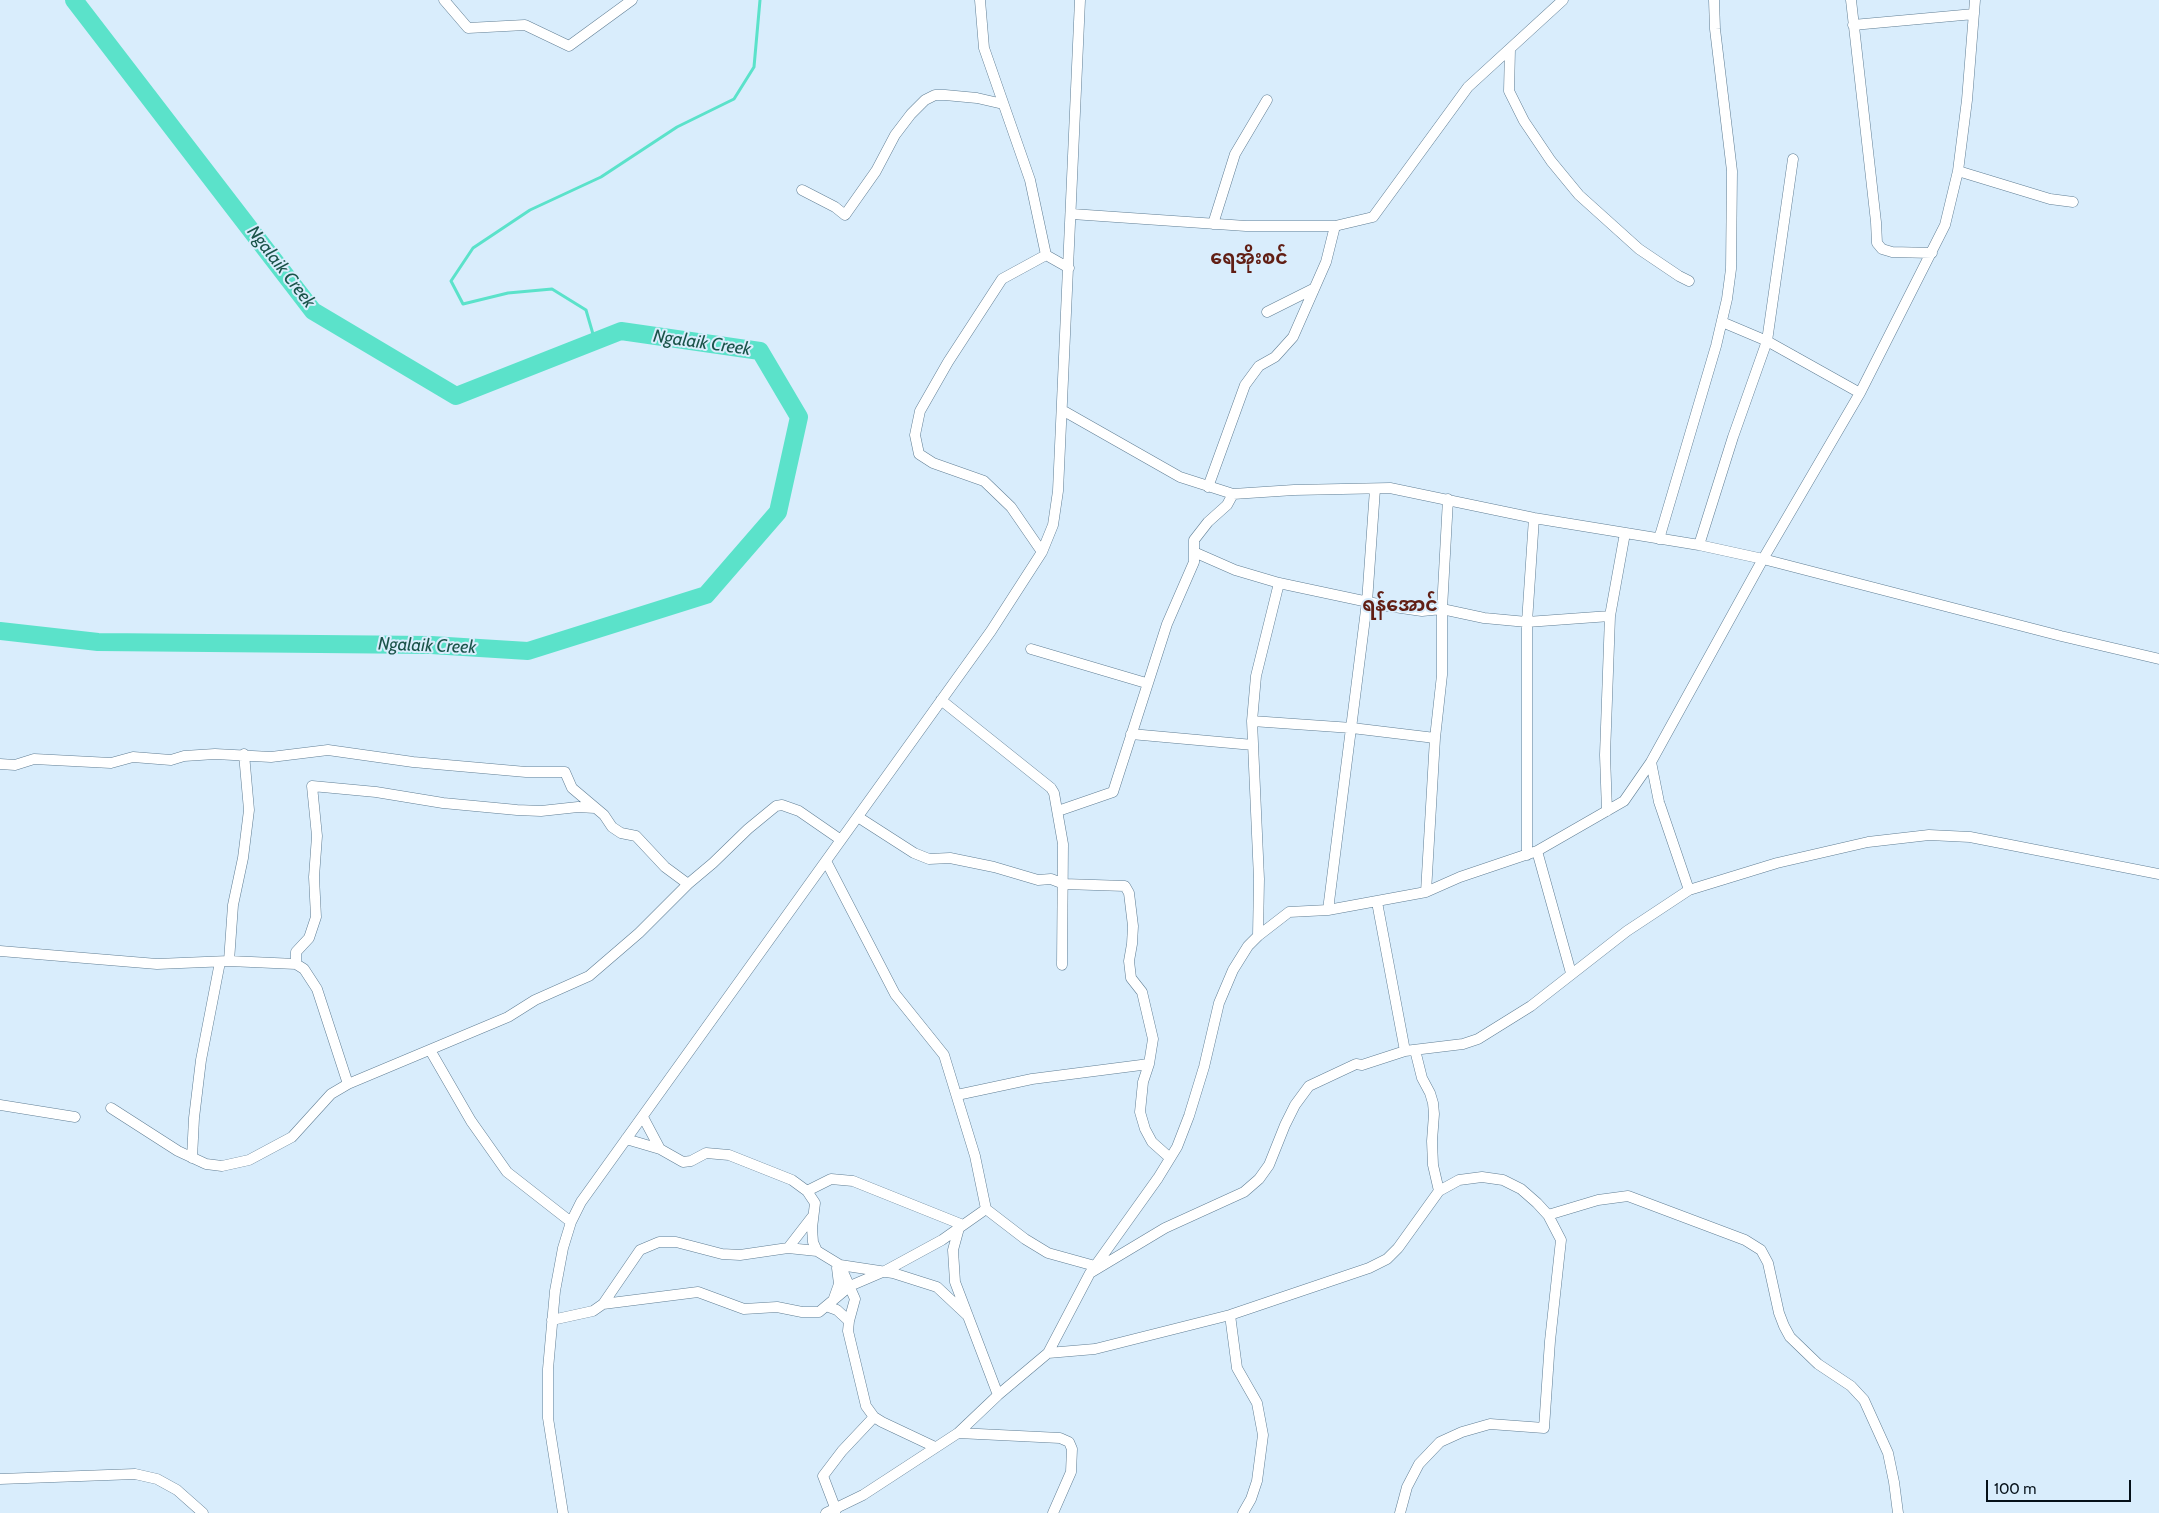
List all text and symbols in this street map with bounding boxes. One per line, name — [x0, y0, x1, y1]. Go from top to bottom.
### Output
water label: Ngalaik Creek — [242, 222, 320, 312]
district label: ရေအိုးစင် — [1210, 247, 1288, 269]
water label: Ngalaik Creek — [652, 325, 752, 361]
district label: ရန်အောင် — [1362, 594, 1438, 616]
water label: Ngalaik Creek — [377, 633, 477, 659]
scale bar — [1989, 1470, 2134, 1502]
text: 100 m — [1994, 1480, 2036, 1498]

